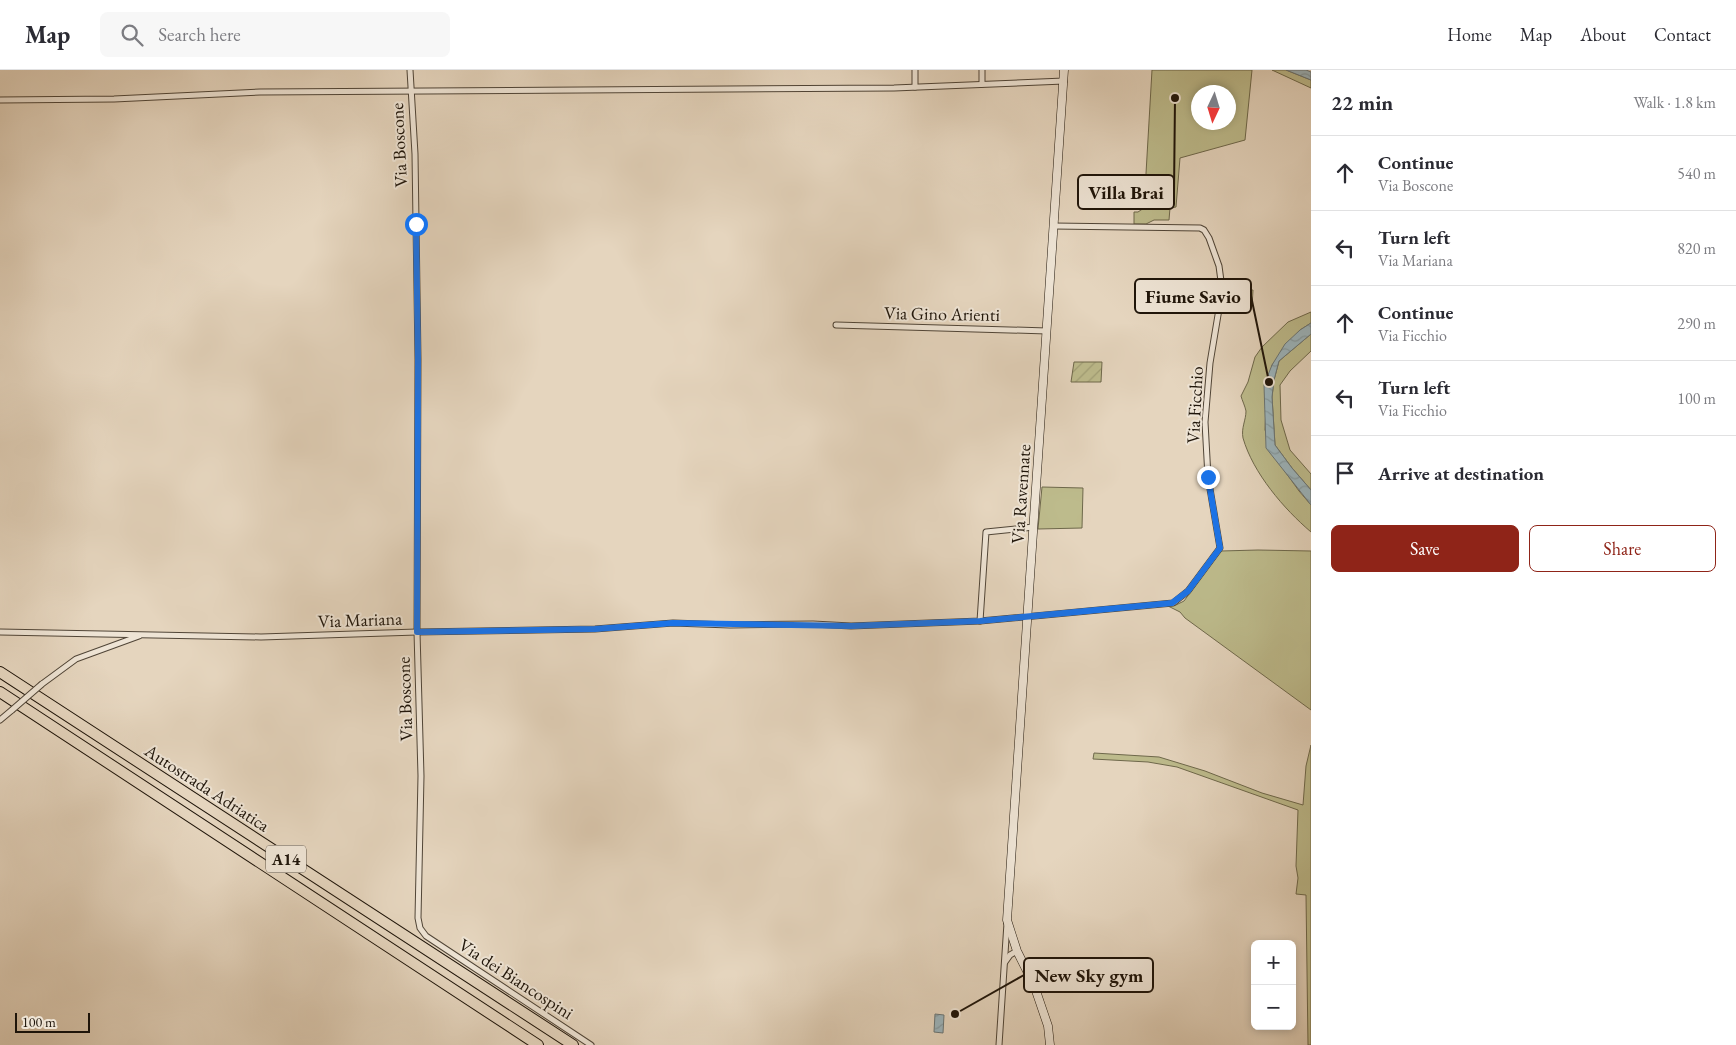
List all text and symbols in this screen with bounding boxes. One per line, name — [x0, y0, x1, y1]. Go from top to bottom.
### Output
search box — [100, 12, 450, 57]
text: Map — [25, 19, 70, 50]
icon: search — [118, 21, 146, 49]
text: Search here — [158, 22, 241, 47]
text: Home — [1447, 23, 1492, 46]
text: Map — [1520, 23, 1552, 46]
text: About — [1580, 23, 1626, 46]
text: Contact — [1654, 23, 1711, 46]
north arrow — [1191, 85, 1236, 130]
text: 22 min — [1331, 89, 1393, 116]
text: Walk · 1.8 km — [1633, 92, 1716, 113]
street label: Via Boscone — [385, 102, 412, 188]
text: Continue — [1378, 150, 1453, 175]
icon: ahead — [1331, 159, 1359, 187]
text: 540 m — [1677, 163, 1716, 184]
callout: Villa Brai — [1078, 175, 1174, 209]
text: Via Boscone — [1378, 175, 1453, 196]
text: Villa Brai — [1088, 180, 1164, 205]
route start — [405, 213, 428, 236]
text: Turn left — [1378, 225, 1450, 250]
icon: left — [1331, 234, 1359, 262]
text: 820 m — [1677, 238, 1716, 259]
text: Via Mariana — [1378, 250, 1453, 271]
callout: Fiume Savio — [1135, 279, 1251, 313]
text: Fiume Savio — [1145, 284, 1241, 309]
text: Continue — [1378, 300, 1453, 325]
street label: Via Gino Arienti — [884, 301, 1001, 326]
icon: ahead — [1331, 309, 1359, 337]
text: 290 m — [1677, 313, 1716, 334]
text: Via Ficchio — [1378, 325, 1447, 346]
street label: Via Ficchio — [1181, 366, 1208, 444]
text: Turn left — [1378, 375, 1450, 400]
icon: left — [1331, 384, 1359, 412]
text: 100 m — [1677, 388, 1716, 409]
text: Via Ficchio — [1378, 400, 1447, 421]
street label: Via Ravennate — [1006, 443, 1035, 545]
icon: arrive — [1331, 459, 1359, 487]
text: Arrive at destination — [1378, 461, 1544, 486]
route end — [1197, 466, 1220, 489]
button: Save — [1331, 525, 1519, 572]
button: Share — [1529, 525, 1716, 572]
street label: Via Mariana — [317, 607, 403, 632]
street label: Via Boscone — [392, 656, 417, 742]
street label: Autostrada Adriatica — [140, 738, 275, 837]
road number: A14 — [266, 846, 306, 872]
street label: Via dei Biancospini — [455, 933, 578, 1025]
map controls — [1251, 940, 1296, 1030]
button: + — [1251, 940, 1296, 985]
callout: New Sky gym — [1024, 958, 1153, 992]
text: New Sky gym — [1035, 963, 1144, 988]
button: − — [1251, 985, 1296, 1030]
scale bar — [15, 1010, 90, 1033]
text: 100 m — [22, 1013, 56, 1031]

